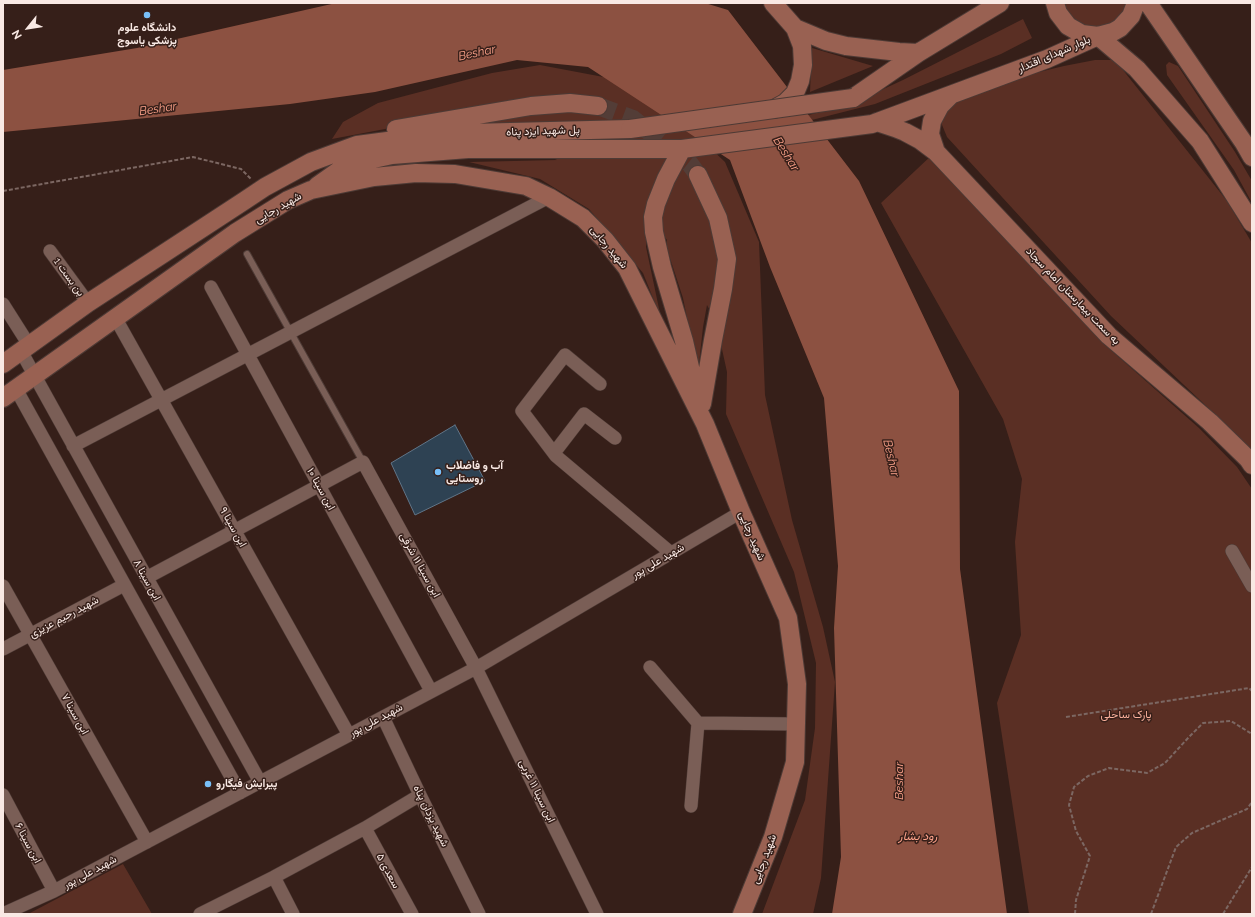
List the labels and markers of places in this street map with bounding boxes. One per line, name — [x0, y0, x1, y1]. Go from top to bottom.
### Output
marker: دانشگاه علوم پزشکی یاسوج — [142, 10, 152, 20]
place label: دانشگاه علوم پزشکی یاسوج — [117, 21, 177, 47]
place label: آب و فاضلاب روستایی — [446, 459, 503, 485]
marker: آب و فاضلاب روستایی — [433, 467, 443, 477]
place label: پیرایش فیگارو — [216, 777, 277, 791]
marker: پیرایش فیگارو — [203, 779, 213, 789]

